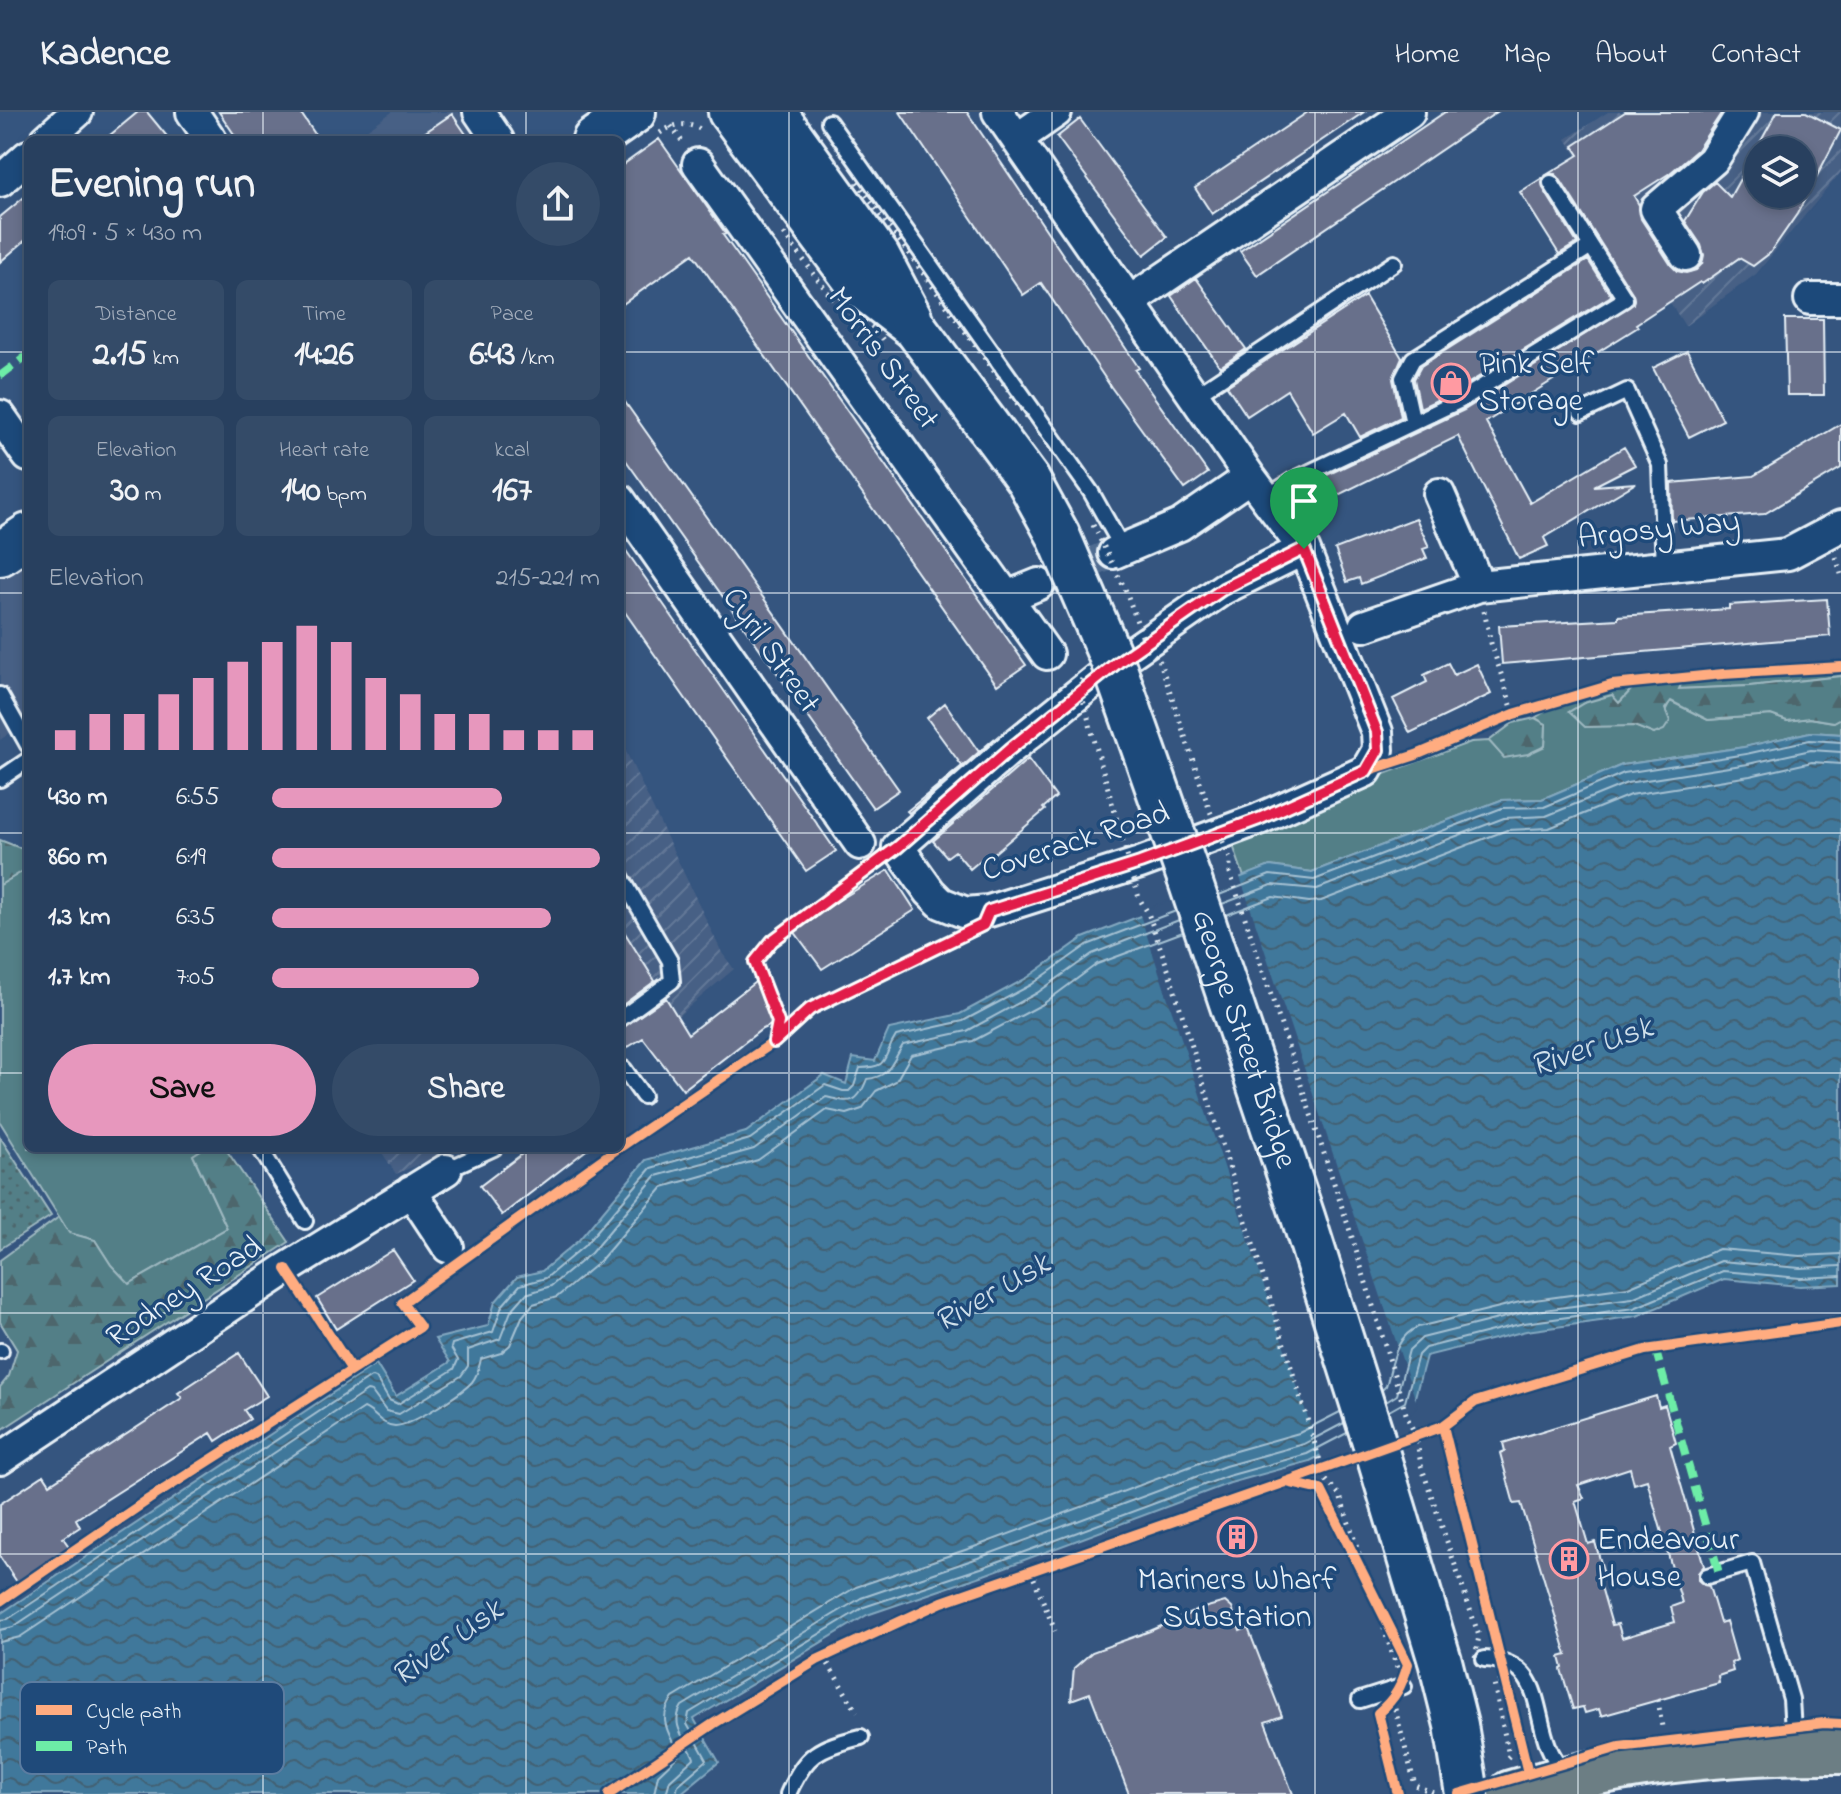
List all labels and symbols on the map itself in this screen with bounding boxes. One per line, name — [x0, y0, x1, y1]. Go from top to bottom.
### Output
street label: Morris Street — [814, 278, 950, 440]
place label: Pink Self Storage — [1479, 342, 1594, 426]
shop icon: Pink Self Storage — [1430, 362, 1472, 404]
pin — [1270, 467, 1338, 549]
street label: Argosy Way — [1576, 499, 1742, 563]
street label: Cyril Street — [709, 578, 831, 724]
street label: Coverack Road — [976, 791, 1176, 895]
street label: George Street Bridge — [1178, 903, 1309, 1175]
water label: River Usk — [1524, 1003, 1662, 1092]
street label: Rodney Road — [98, 1225, 272, 1361]
water label: River Usk — [925, 1240, 1062, 1347]
building icon: Mariners Wharf Substation — [1216, 1516, 1258, 1558]
place label: Endeavour House — [1597, 1518, 1739, 1602]
building icon: Endeavour House — [1548, 1538, 1590, 1580]
place label: Mariners Wharf Substation — [1138, 1558, 1337, 1642]
water label: River Usk — [382, 1586, 516, 1701]
legend — [20, 1682, 284, 1774]
text: Cycle path — [86, 1697, 181, 1730]
text: Path — [86, 1733, 127, 1765]

